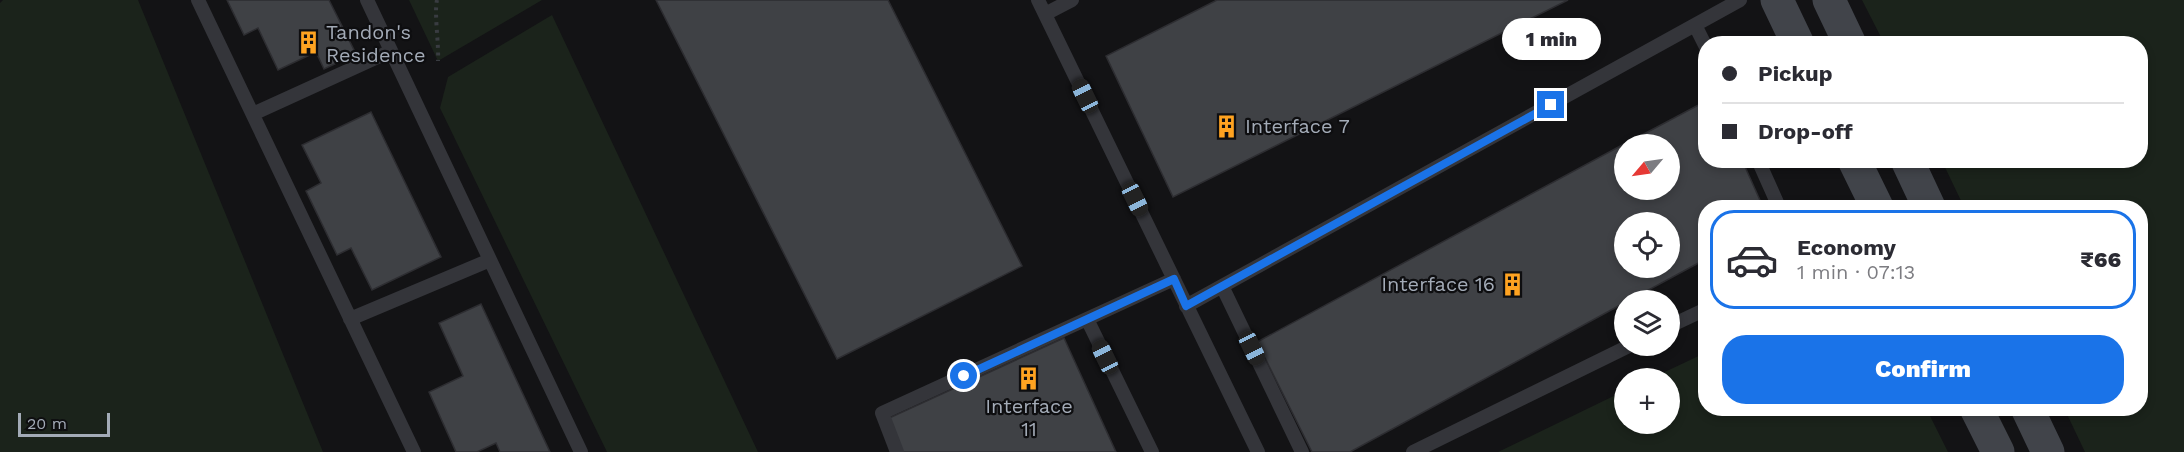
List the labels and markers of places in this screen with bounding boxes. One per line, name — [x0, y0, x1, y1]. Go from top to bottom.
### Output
place label: Tandon's Residence — [326, 20, 426, 67]
building icon: Tandon's Residence — [295, 30, 321, 56]
building icon: Interface 7 — [1214, 113, 1240, 139]
place label: Interface 7 — [1245, 114, 1350, 138]
building icon: Interface 16 — [1500, 271, 1526, 297]
place label: Interface 16 — [1381, 272, 1495, 296]
building icon: Interface 11 — [1016, 365, 1042, 391]
place label: Interface 11 — [985, 394, 1073, 441]

